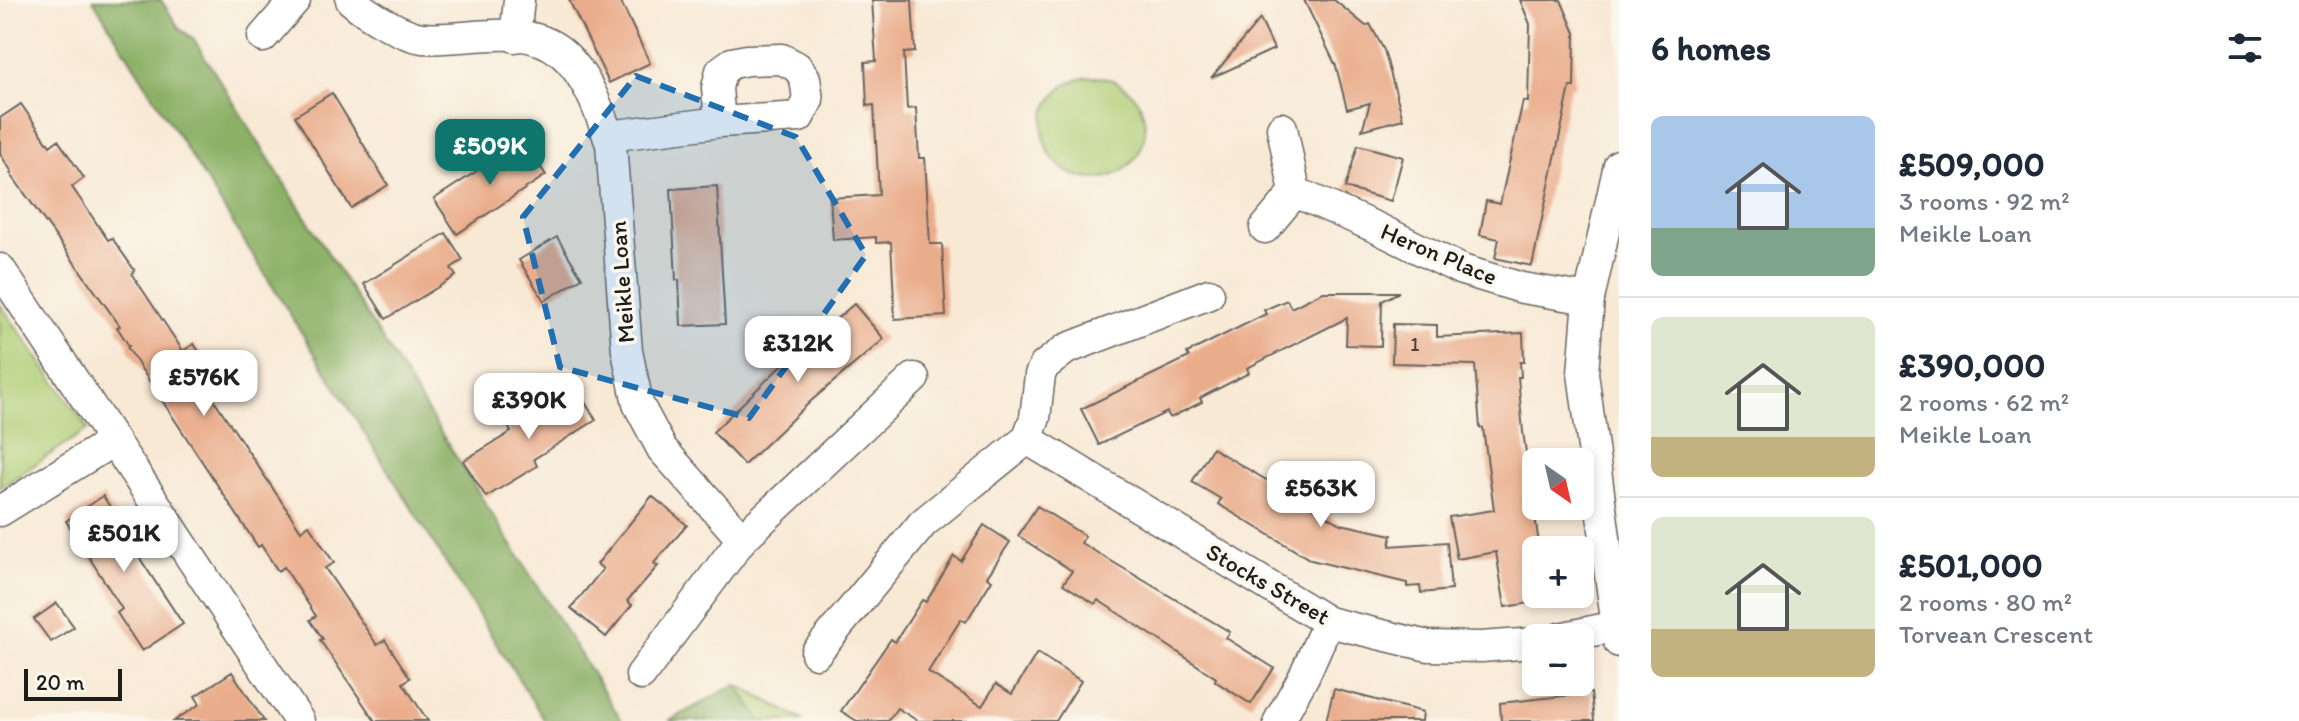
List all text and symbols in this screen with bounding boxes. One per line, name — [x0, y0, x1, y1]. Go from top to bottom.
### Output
icon: filters — [2223, 26, 2267, 70]
text: 6 homes — [1651, 28, 1771, 69]
pin: £509K — [434, 119, 546, 187]
text: £509K — [453, 129, 527, 161]
text: £509,000 — [1899, 144, 2045, 185]
icon: home — [1715, 148, 1811, 244]
text: 3 rooms · 92 m² — [1899, 185, 2070, 217]
street label: Heron Place — [1377, 216, 1502, 291]
text: Meikle Loan — [1899, 217, 2032, 249]
street label: Meikle Loan — [603, 220, 640, 344]
pin: £312K — [742, 316, 854, 384]
text: £312K — [763, 326, 833, 358]
house number: 1 — [1410, 332, 1420, 356]
text: £390,000 — [1899, 345, 2045, 386]
icon: home — [1715, 349, 1811, 445]
pin: £576K — [148, 350, 260, 418]
text: £576K — [169, 360, 239, 392]
pin: £390K — [473, 373, 585, 441]
text: £390K — [492, 383, 566, 415]
text: 2 rooms · 62 m² — [1899, 386, 2069, 418]
text: Meikle Loan — [1899, 418, 2032, 450]
north arrow — [1522, 448, 1594, 520]
map controls — [1522, 448, 1594, 696]
pin: £563K — [1265, 461, 1377, 529]
text: £563K — [1285, 471, 1357, 503]
pin: £501K — [68, 506, 180, 574]
text: £501K — [88, 516, 160, 548]
street label: Stocks Street — [1201, 536, 1335, 631]
button: + — [1522, 536, 1594, 608]
text: £501,000 — [1899, 545, 2043, 586]
icon: home — [1715, 549, 1811, 645]
text: 2 rooms · 80 m² — [1899, 586, 2072, 618]
text: Torvean Crescent — [1899, 618, 2093, 650]
button: − — [1522, 624, 1594, 696]
scale bar — [24, 665, 122, 701]
text: 20 m — [36, 669, 85, 696]

